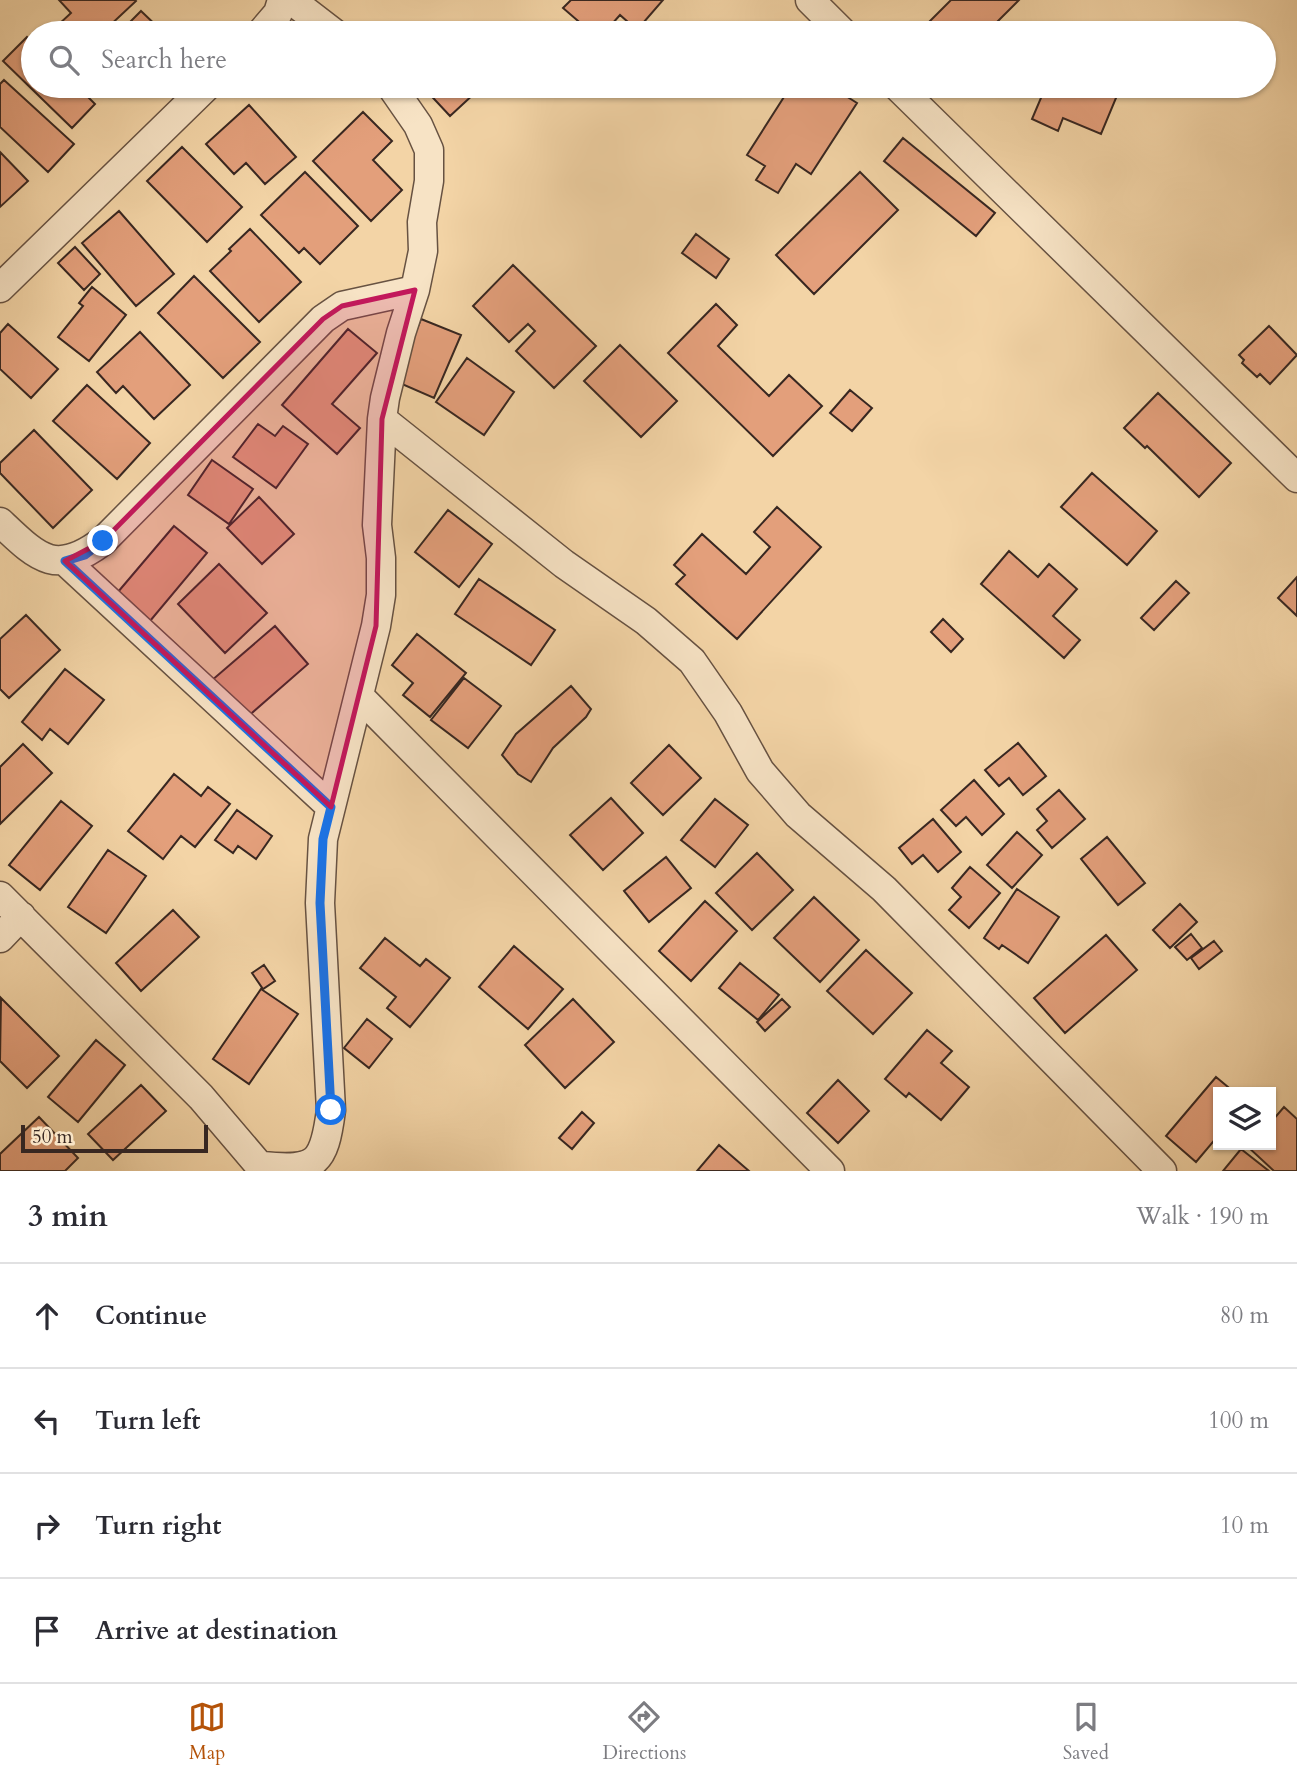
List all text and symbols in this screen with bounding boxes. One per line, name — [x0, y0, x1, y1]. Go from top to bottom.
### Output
search box — [21, 21, 1276, 98]
icon: search — [45, 41, 83, 79]
text: Search here — [101, 42, 227, 77]
route end — [87, 525, 118, 556]
map controls — [1213, 1087, 1276, 1150]
button: layers — [1213, 1087, 1276, 1150]
route start — [315, 1094, 346, 1125]
scale bar — [21, 1122, 208, 1154]
text: 50 m — [32, 1124, 73, 1150]
text: 3 min — [28, 1196, 108, 1237]
text: Walk · 190 m — [1136, 1201, 1269, 1232]
icon: ahead — [28, 1297, 66, 1335]
text: Continue — [95, 1298, 207, 1333]
text: 80 m — [1220, 1300, 1269, 1331]
icon: left — [28, 1402, 66, 1440]
text: Turn left — [95, 1403, 200, 1438]
text: 100 m — [1208, 1405, 1269, 1436]
icon: right — [28, 1507, 66, 1545]
text: Turn right — [95, 1508, 222, 1543]
text: 10 m — [1220, 1510, 1269, 1541]
icon: arrive — [28, 1612, 66, 1650]
text: Arrive at destination — [95, 1613, 338, 1648]
tab: Map — [188, 1698, 226, 1766]
tab: Directions — [603, 1698, 686, 1766]
tab: Saved — [1063, 1698, 1109, 1766]

